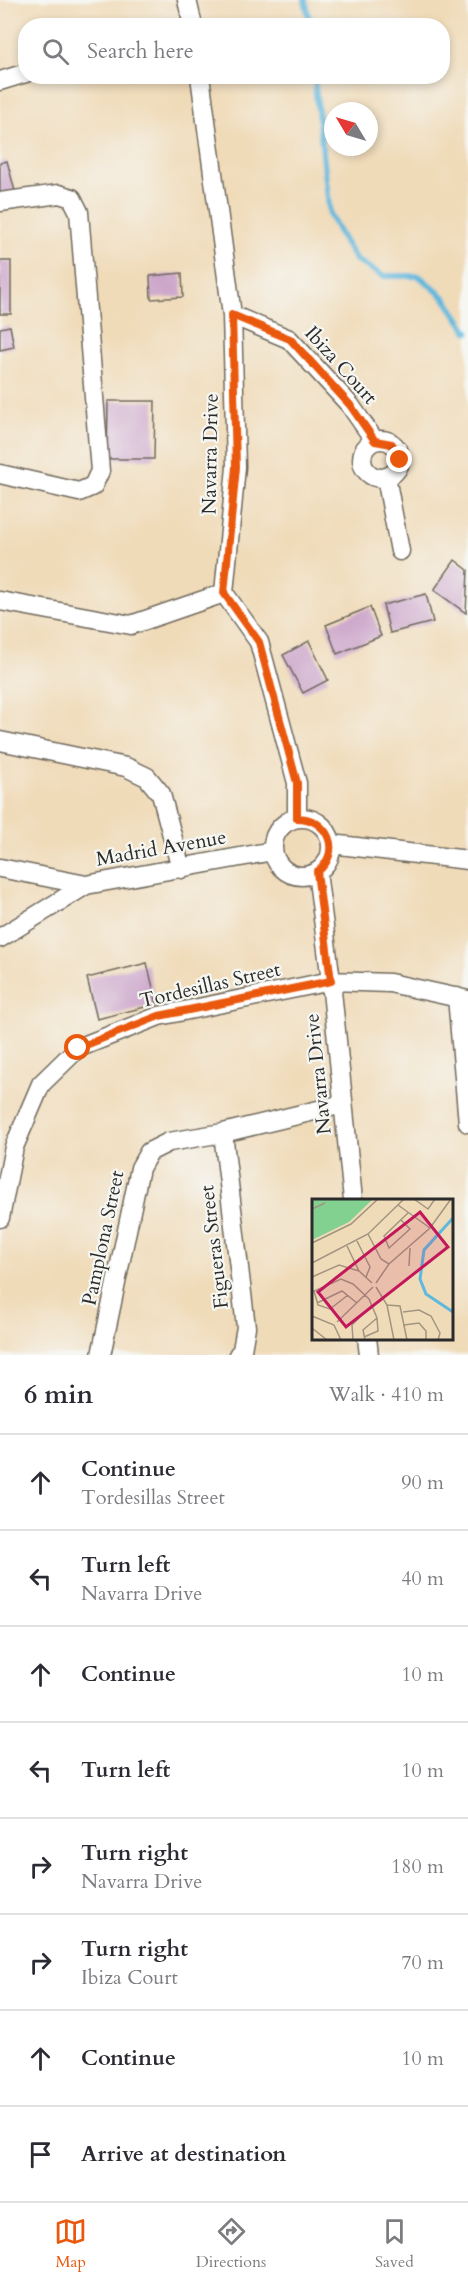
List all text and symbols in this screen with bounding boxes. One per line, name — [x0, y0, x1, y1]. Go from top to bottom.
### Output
search box — [18, 18, 450, 84]
icon: search — [39, 35, 72, 68]
text: Search here — [87, 36, 194, 66]
north arrow — [324, 102, 378, 156]
street label: Ibiza Court — [299, 320, 384, 411]
street label: Navarra Drive — [195, 393, 225, 515]
route end — [386, 446, 412, 472]
street label: Madrid Avenue — [94, 823, 228, 873]
street label: Tordesillas Street — [137, 956, 284, 1014]
street label: Navarra Drive — [298, 1012, 338, 1136]
route start — [64, 1034, 90, 1060]
street label: Pamplona Street — [76, 1167, 131, 1308]
street label: Figueras Street — [193, 1183, 235, 1310]
inset map — [312, 1199, 453, 1340]
text: 6 min — [24, 1377, 93, 1412]
text: Walk · 410 m — [329, 1381, 444, 1408]
text: Continue — [81, 1454, 176, 1484]
icon: ahead — [24, 1466, 57, 1499]
text: 90 m — [401, 1469, 444, 1496]
text: Tordesillas Street — [81, 1484, 225, 1511]
text: Turn left — [81, 1550, 170, 1580]
icon: left — [24, 1562, 57, 1595]
text: 40 m — [401, 1565, 444, 1592]
text: Navarra Drive — [81, 1580, 202, 1607]
icon: ahead — [24, 1658, 57, 1691]
text: Continue — [81, 1659, 176, 1689]
text: 10 m — [401, 1661, 444, 1688]
icon: left — [24, 1754, 57, 1787]
text: Turn left — [81, 1755, 170, 1785]
text: 10 m — [401, 1757, 444, 1784]
text: Turn right — [81, 1838, 188, 1868]
icon: right — [24, 1850, 57, 1883]
text: 180 m — [391, 1853, 444, 1880]
text: Navarra Drive — [81, 1868, 202, 1895]
text: Turn right — [81, 1934, 188, 1964]
icon: right — [24, 1946, 57, 1979]
text: 70 m — [401, 1949, 444, 1976]
text: Ibiza Court — [81, 1964, 178, 1991]
icon: ahead — [24, 2042, 57, 2075]
text: Continue — [81, 2043, 176, 2073]
text: 10 m — [401, 2045, 444, 2072]
icon: arrive — [24, 2138, 57, 2171]
text: Arrive at destination — [81, 2139, 286, 2169]
tab: Map — [54, 2215, 87, 2273]
tab: Directions — [196, 2215, 266, 2273]
tab: Saved — [375, 2215, 414, 2273]

